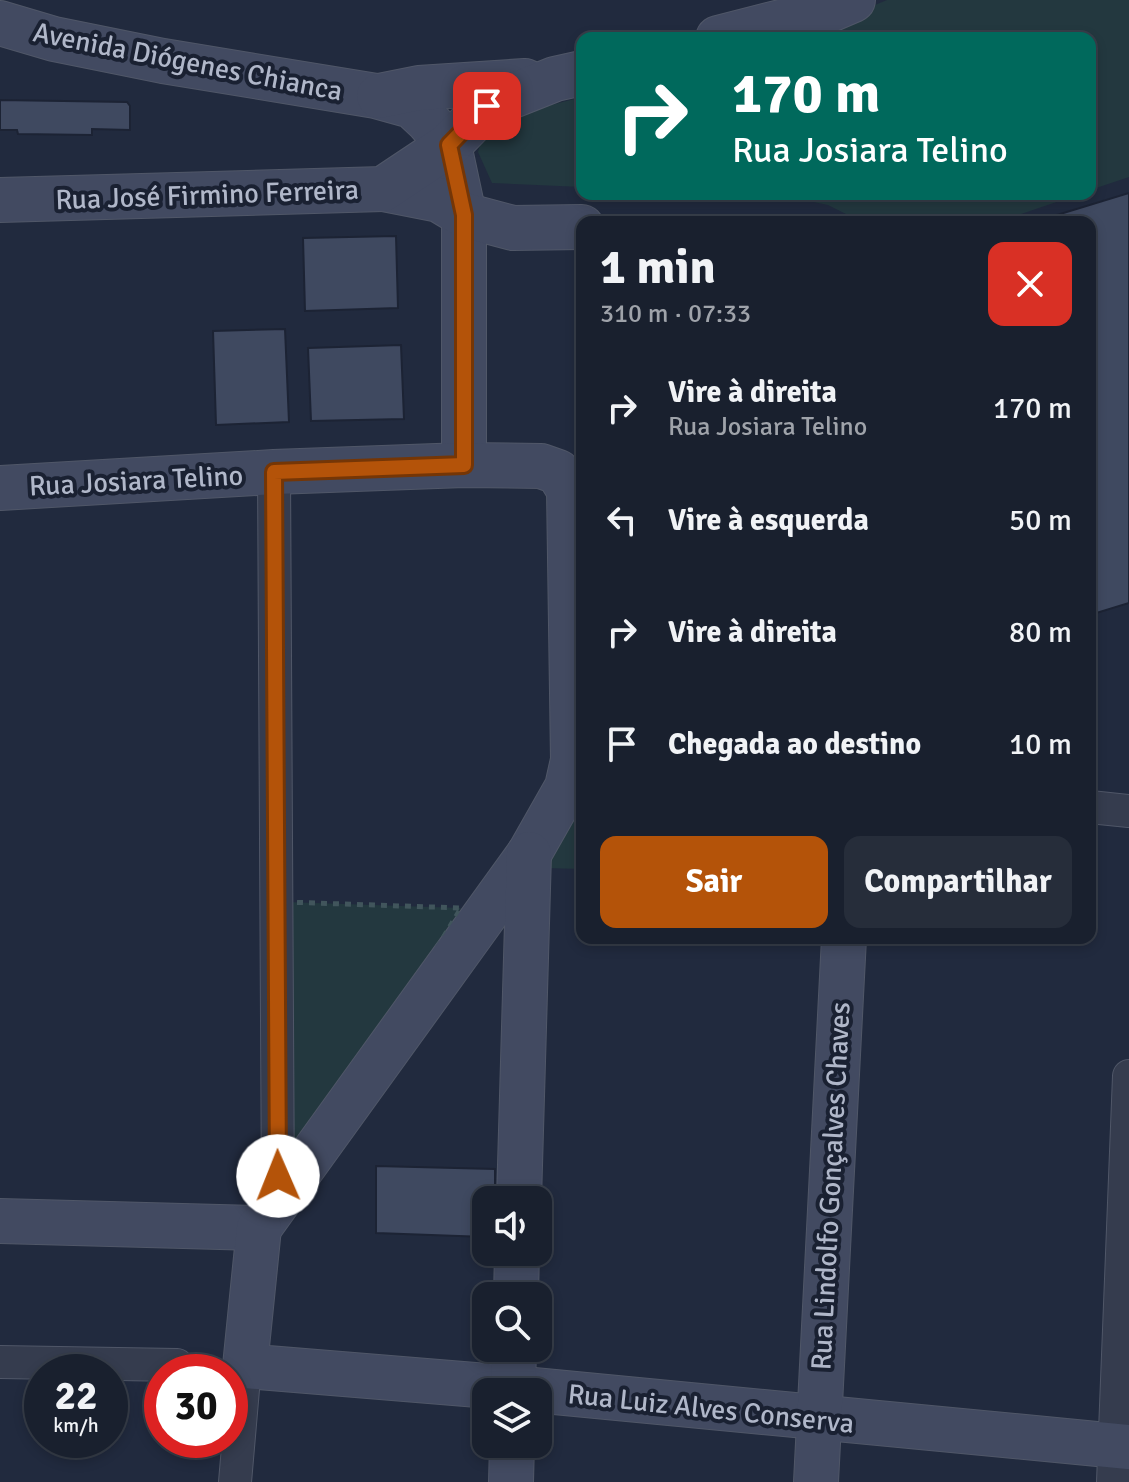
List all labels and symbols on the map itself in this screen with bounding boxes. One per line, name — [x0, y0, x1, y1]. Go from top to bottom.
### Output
street label: Avenida Diógenes Chianca — [30, 15, 345, 109]
pin — [453, 72, 521, 140]
street label: Rua José Firmino Ferreira — [55, 173, 359, 217]
street label: Rua Josiara Telino — [28, 458, 244, 504]
street label: Rua Lindolfo Gonçalves Chaves — [804, 1001, 858, 1371]
position arrow — [236, 1134, 320, 1218]
speed limit sign: 30 — [144, 1354, 248, 1458]
street label: Rua Luiz Alves Conserva — [566, 1377, 856, 1441]

